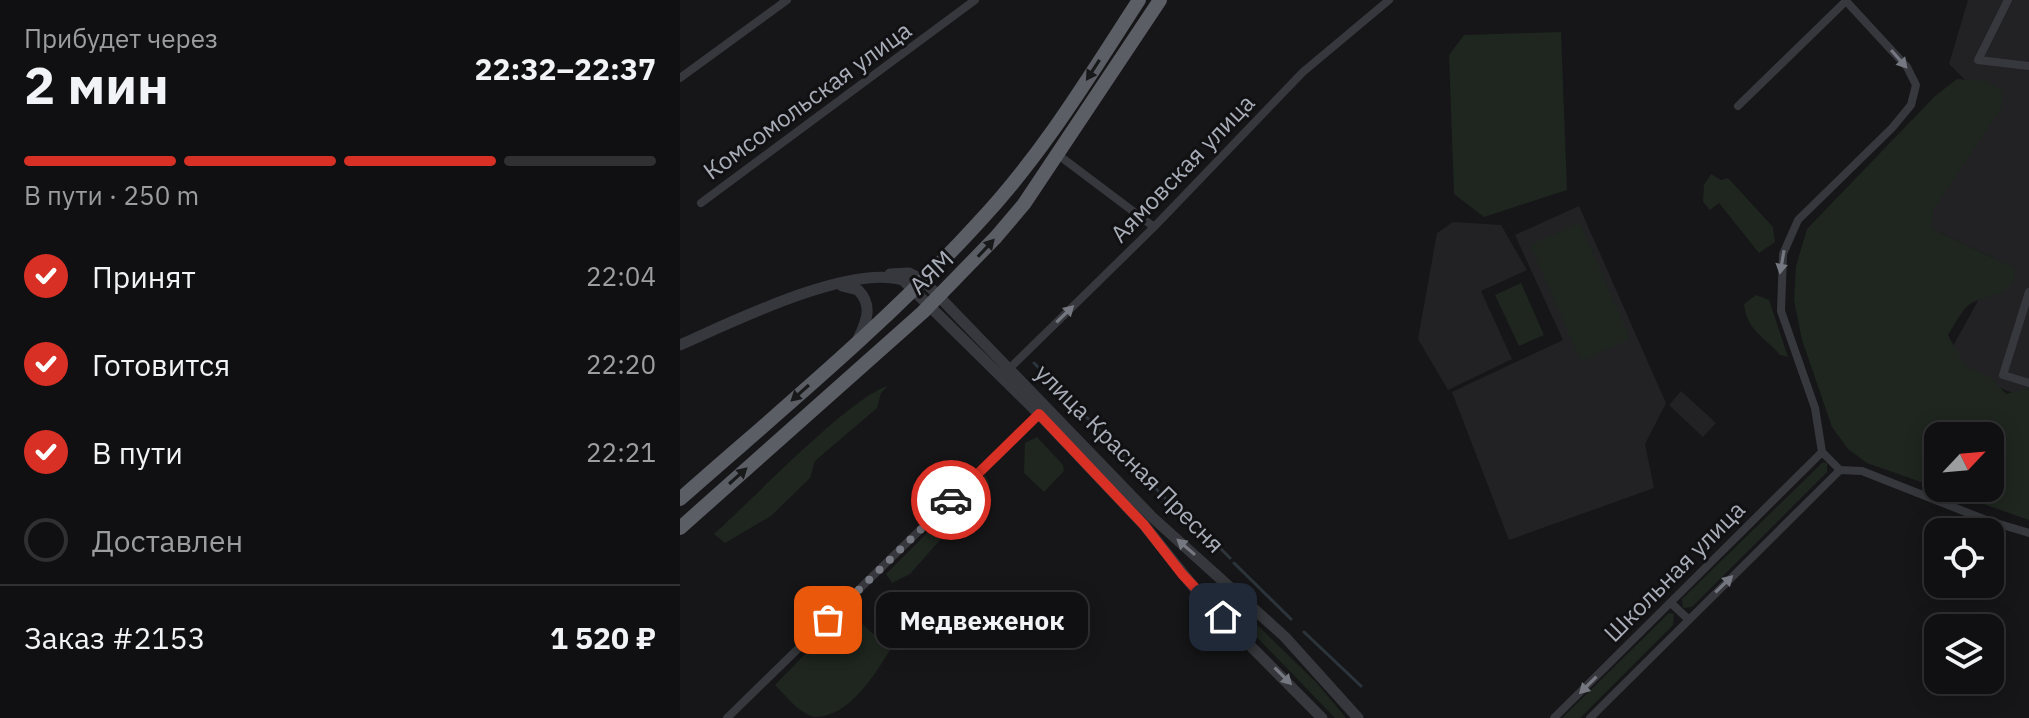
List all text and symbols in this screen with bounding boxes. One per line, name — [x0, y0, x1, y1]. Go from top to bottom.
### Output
street label: Комсомольская улица — [697, 14, 918, 186]
text: Прибудет через — [24, 21, 218, 55]
one-way arrow — [1890, 48, 1907, 68]
text: 22:32–22:37 — [475, 49, 656, 88]
text: 2 мин — [24, 51, 169, 118]
one-way arrow — [1087, 59, 1101, 81]
street label: Аямовская улица — [1103, 87, 1261, 249]
text: В пути · 250 m — [24, 178, 199, 212]
one-way arrow — [976, 239, 994, 258]
street label: АЯМ — [902, 243, 960, 301]
one-way arrow — [1776, 250, 1788, 275]
icon: check — [24, 254, 68, 298]
text: Принят — [92, 257, 196, 296]
text: 22:04 — [586, 259, 656, 293]
one-way arrow — [1055, 306, 1074, 324]
icon: check — [24, 342, 68, 386]
text: Готовится — [92, 345, 230, 384]
text: 22:20 — [586, 347, 656, 381]
street label: улица Красная Пресня — [1029, 357, 1231, 559]
one-way arrow — [790, 384, 809, 402]
north arrow — [1924, 422, 2004, 502]
map controls — [1924, 422, 2004, 694]
icon: check — [24, 430, 68, 474]
text: В пути — [92, 433, 183, 472]
text: 22:21 — [586, 435, 656, 469]
courier — [911, 460, 991, 540]
one-way arrow — [728, 467, 747, 485]
icon: car — [929, 478, 973, 522]
street label: Школьная улица — [1597, 493, 1752, 648]
button: locate — [1924, 518, 2004, 598]
text: Доставлен — [92, 521, 243, 560]
one-way arrow — [1176, 539, 1196, 556]
one-way arrow — [1714, 575, 1733, 593]
pin — [1189, 583, 1257, 651]
pin — [794, 586, 862, 654]
callout: Медвеженок — [876, 592, 1088, 648]
icon: home — [1201, 595, 1245, 639]
icon: bag — [806, 598, 850, 642]
text: Медвеженок — [899, 603, 1065, 637]
button: layers — [1924, 614, 2004, 694]
text: Заказ #2153 — [24, 618, 206, 657]
text: 1 520 ₽ — [550, 618, 656, 657]
one-way arrow — [1273, 666, 1291, 685]
one-way arrow — [1579, 675, 1598, 694]

